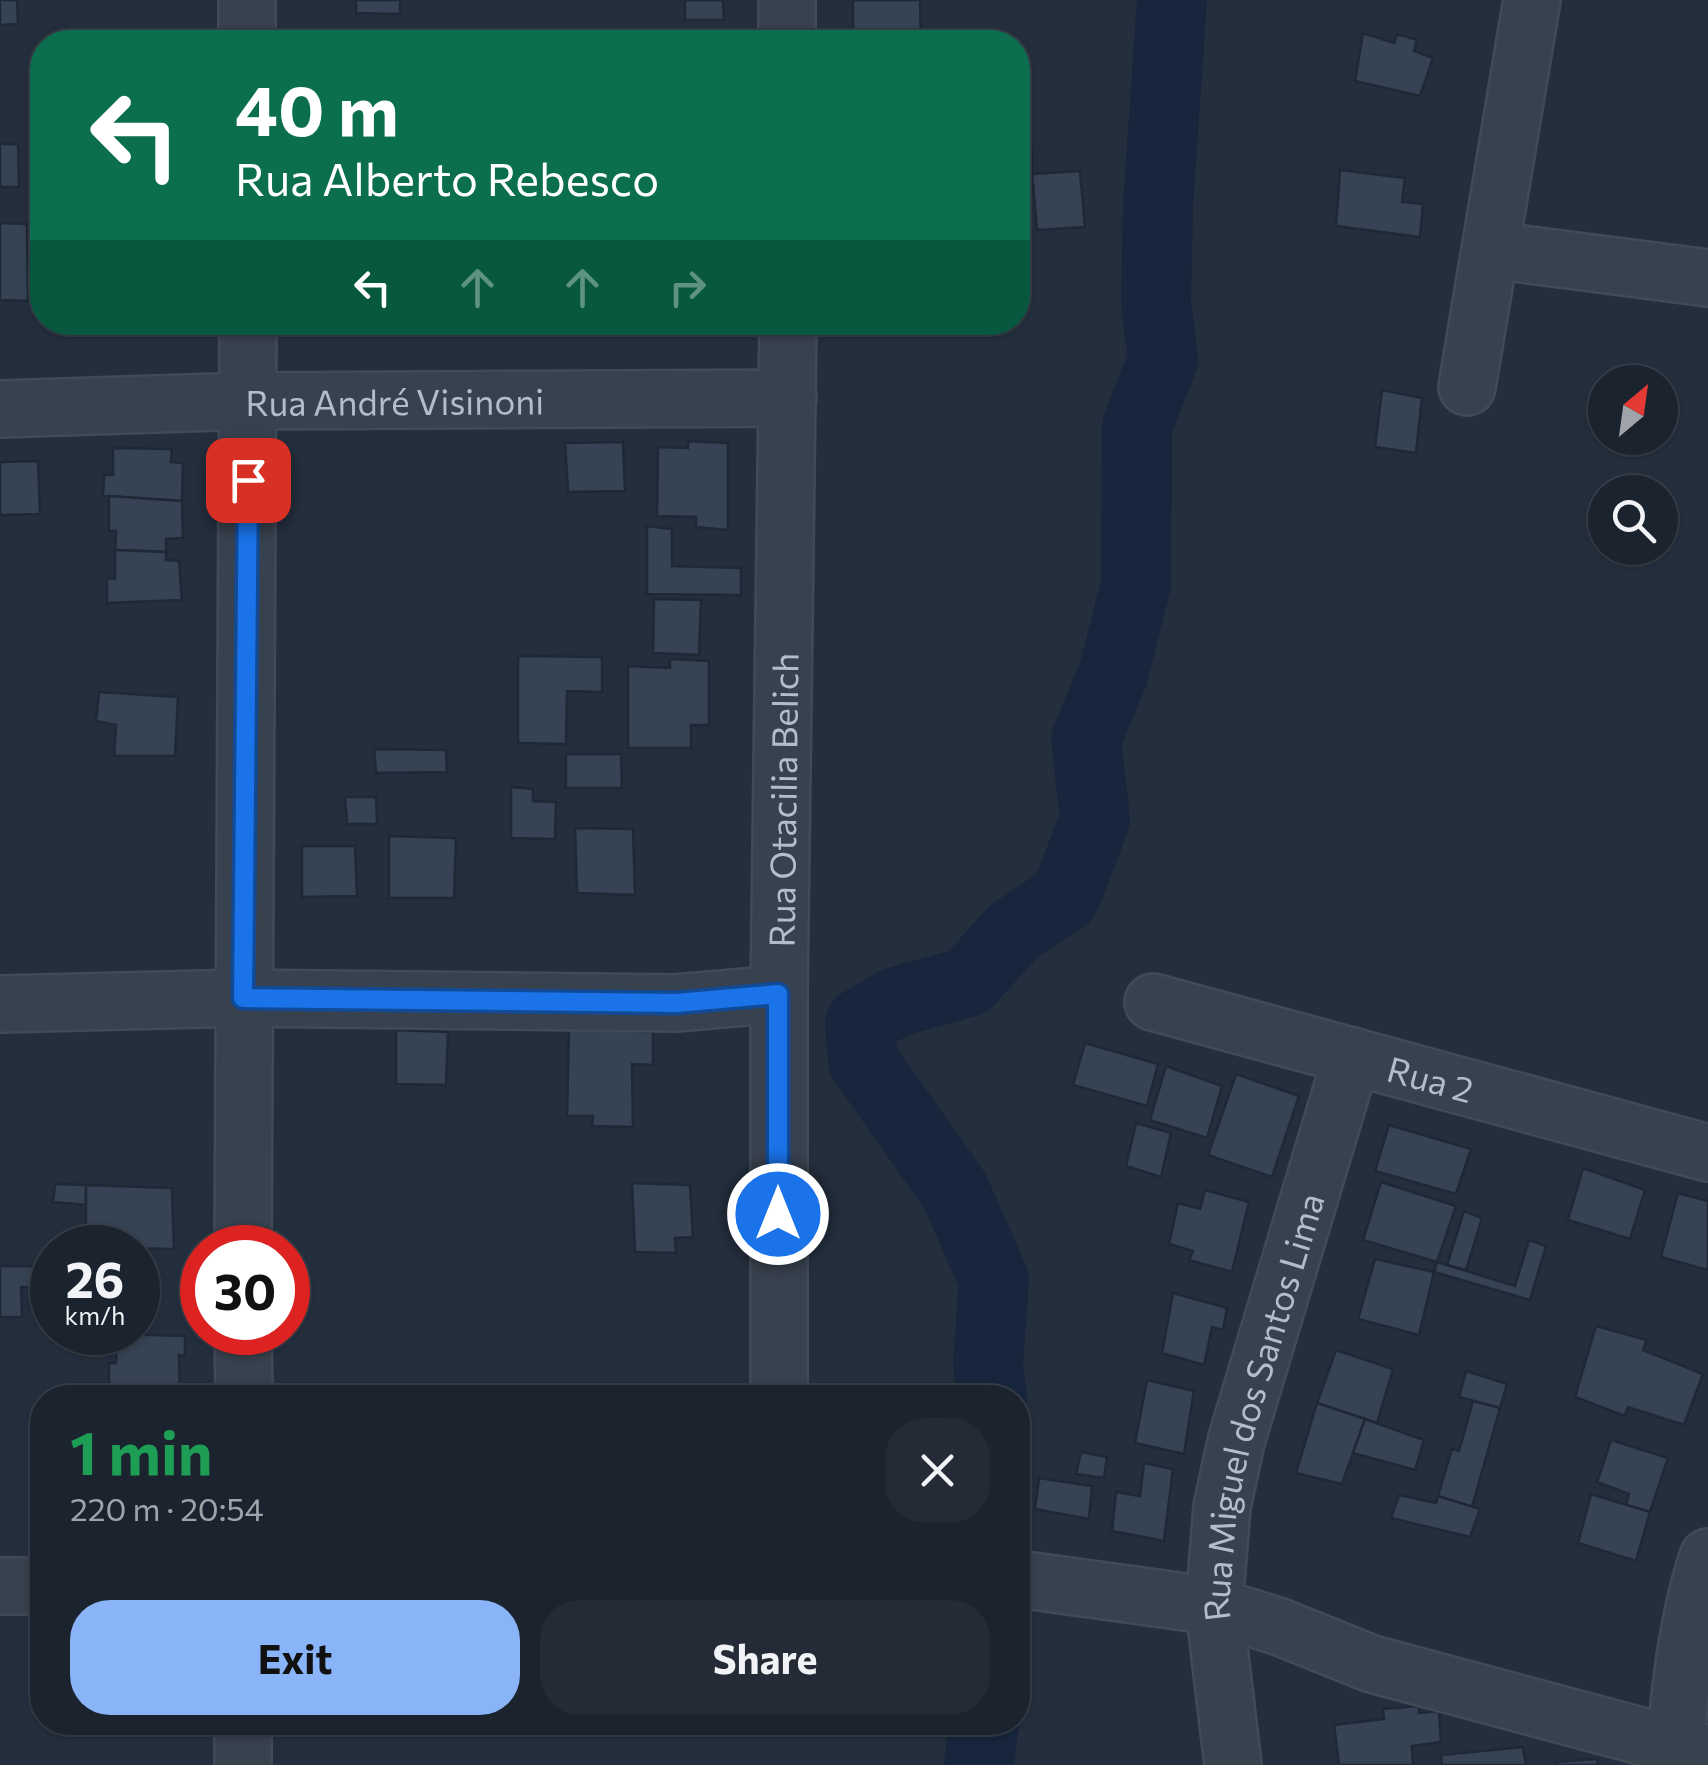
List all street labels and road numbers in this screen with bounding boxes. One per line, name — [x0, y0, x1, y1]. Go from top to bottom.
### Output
street label: Rua André Visinoni — [245, 378, 544, 423]
street label: Rua Otacilia Belich — [758, 652, 805, 948]
street label: Rua 2 — [1383, 1045, 1479, 1110]
street label: Rua Miguel dos Santos Lima — [1192, 1187, 1331, 1624]

